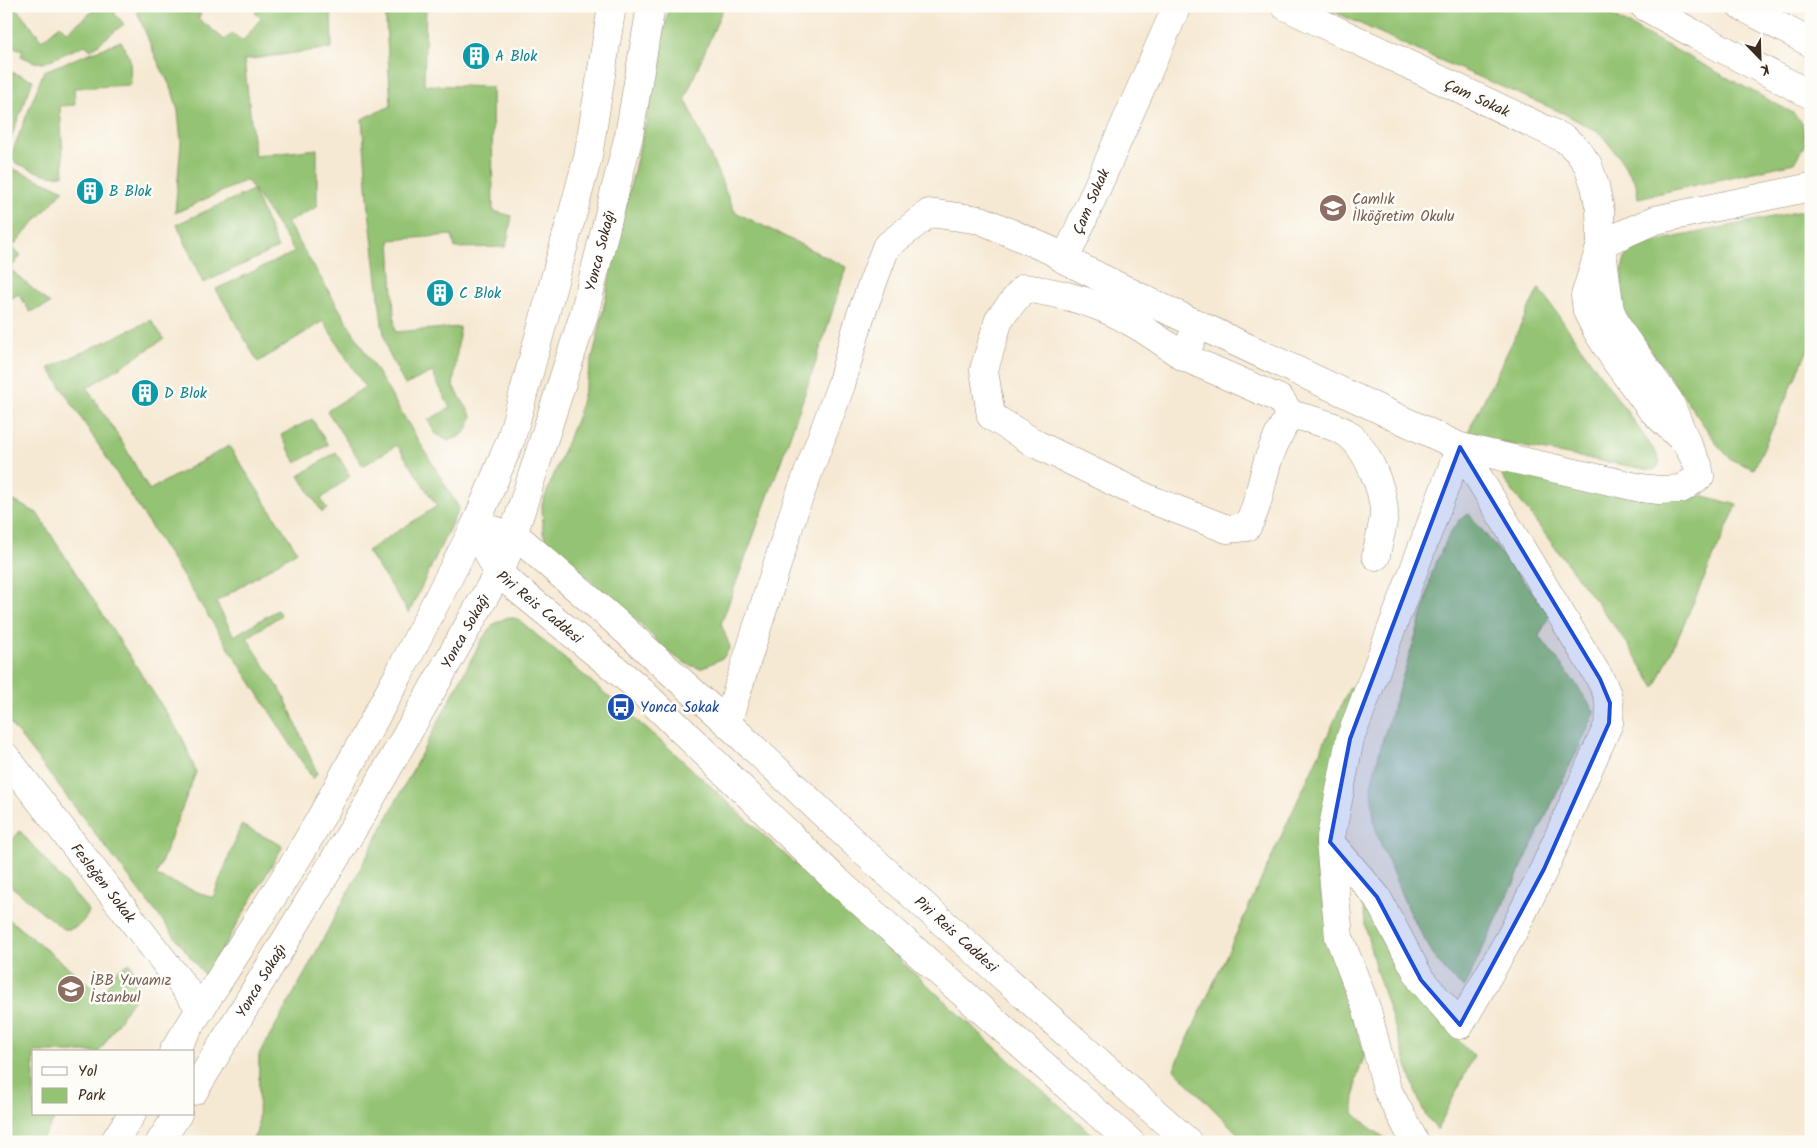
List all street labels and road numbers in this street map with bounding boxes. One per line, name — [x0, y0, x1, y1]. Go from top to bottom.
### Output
street label: Çam Sokak — [1440, 73, 1514, 125]
street label: Çam Sokak — [1067, 164, 1117, 239]
street label: Yonca Sokağı — [579, 208, 623, 294]
street label: Piri Reis Caddesi — [490, 565, 588, 651]
street label: Yonca Sokağı — [435, 589, 497, 674]
street label: Fesleğen Sokak — [64, 838, 142, 929]
street label: Piri Reis Caddesi — [908, 891, 1004, 980]
street label: Yonca Sokağı — [230, 939, 294, 1023]

